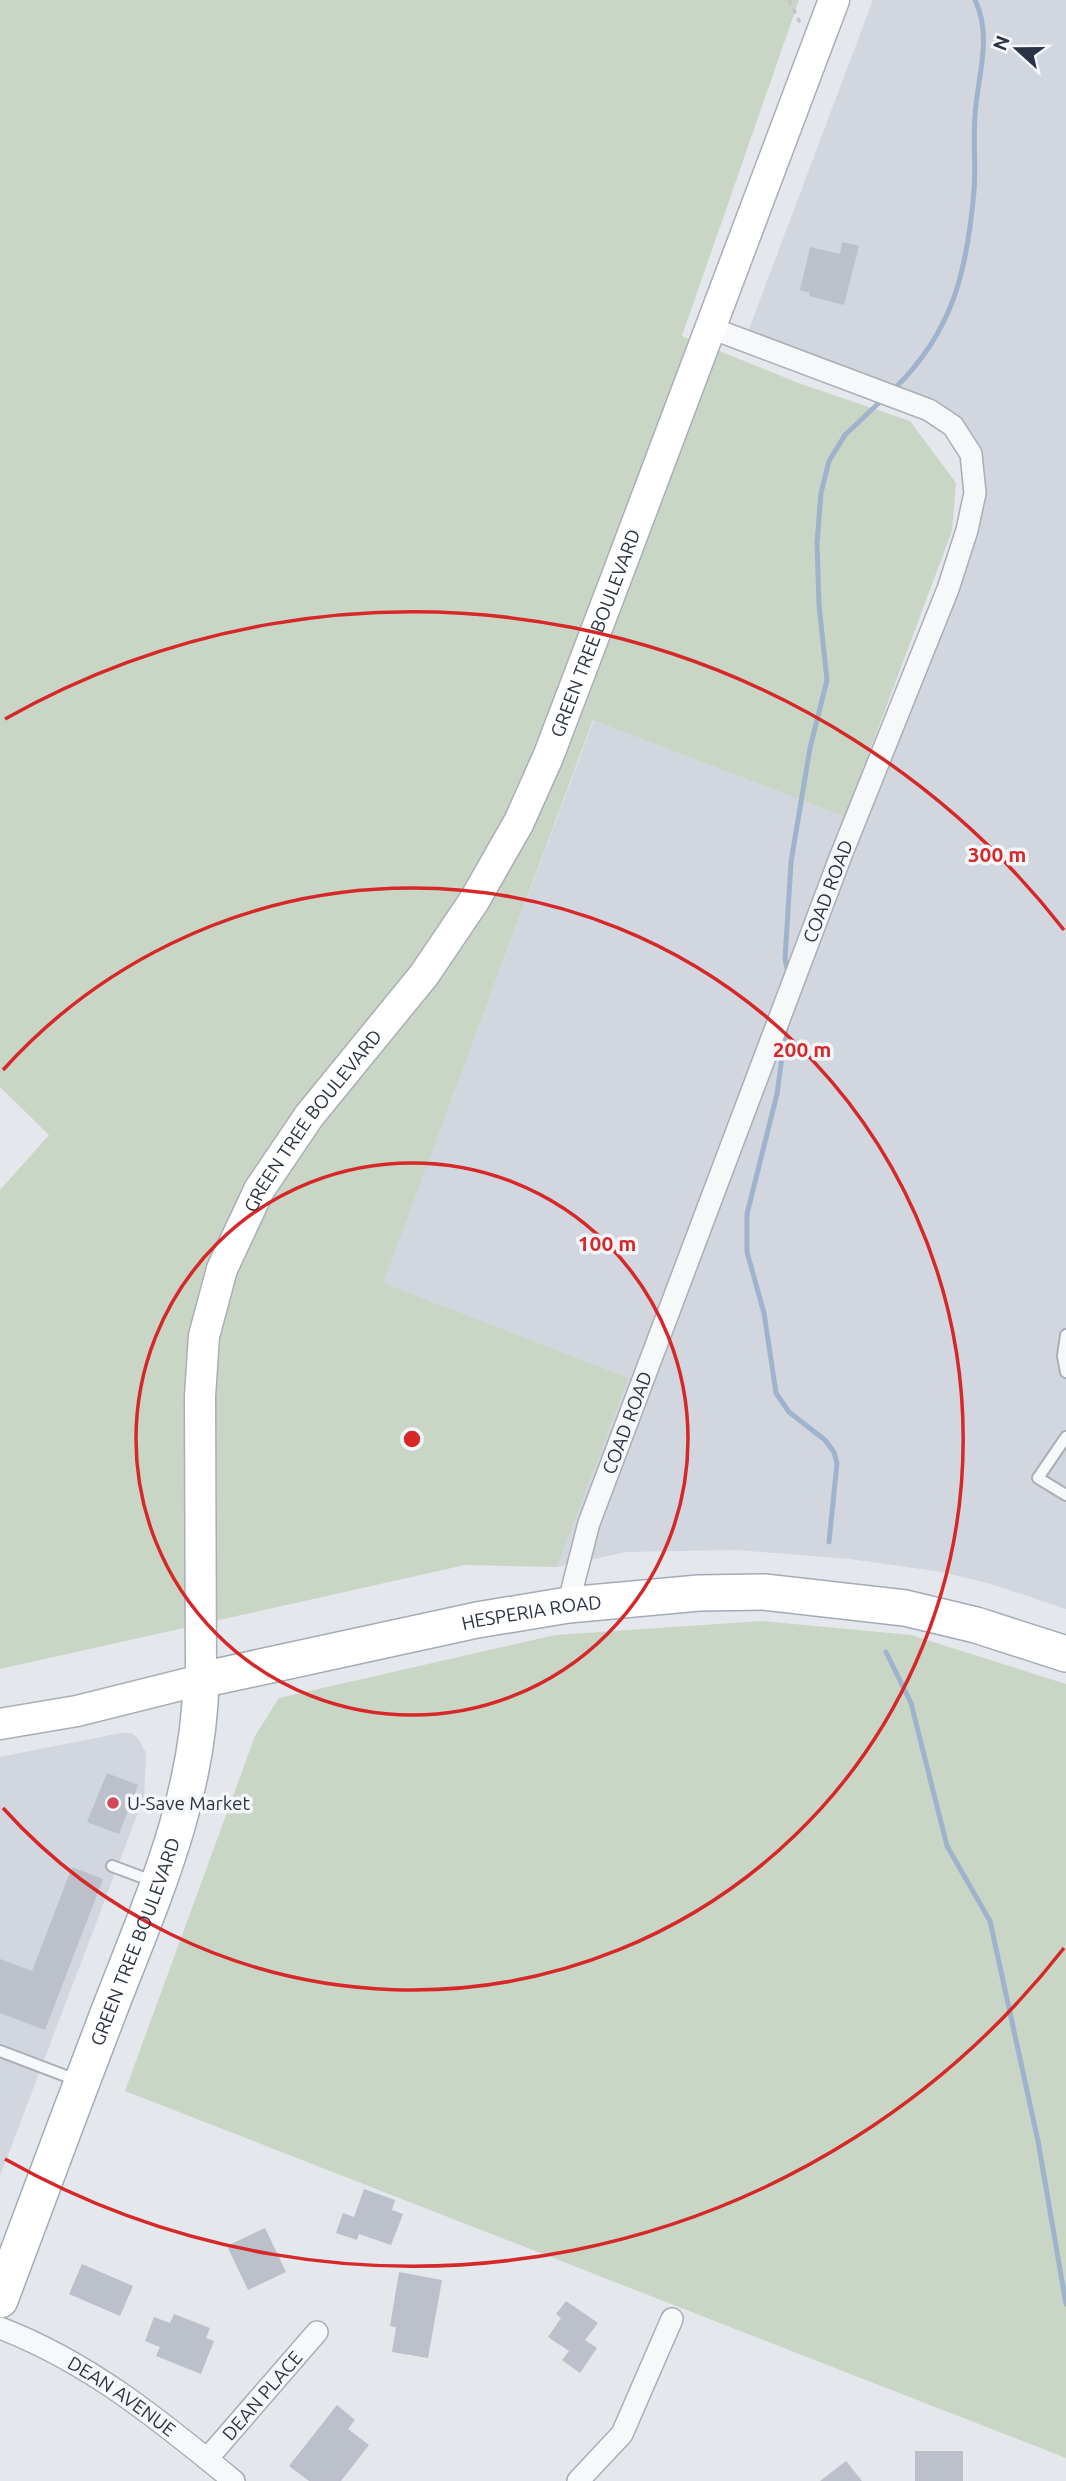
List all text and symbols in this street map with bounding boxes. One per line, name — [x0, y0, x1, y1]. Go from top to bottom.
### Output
north arrow — [982, 14, 1052, 84]
text: N — [988, 32, 1014, 53]
street label: GREEN TREE BOULEVARD — [546, 526, 645, 740]
street label: COAD ROAD — [798, 837, 857, 946]
text: 300 m — [968, 842, 1026, 866]
street label: GREEN TREE BOULEVARD — [239, 1025, 386, 1216]
text: 200 m — [773, 1037, 831, 1061]
text: 100 m — [578, 1231, 636, 1255]
street label: COAD ROAD — [597, 1368, 656, 1477]
centre of rings — [400, 1427, 424, 1451]
street label: HESPERIA ROAD — [459, 1591, 603, 1634]
place label: U-Save Market — [127, 1792, 251, 1814]
marker: U-Save Market — [105, 1795, 121, 1811]
street label: GREEN TREE BOULEVARD — [86, 1835, 184, 2049]
street label: DEAN PLACE — [217, 2346, 307, 2445]
street label: DEAN AVENUE — [64, 2351, 180, 2441]

